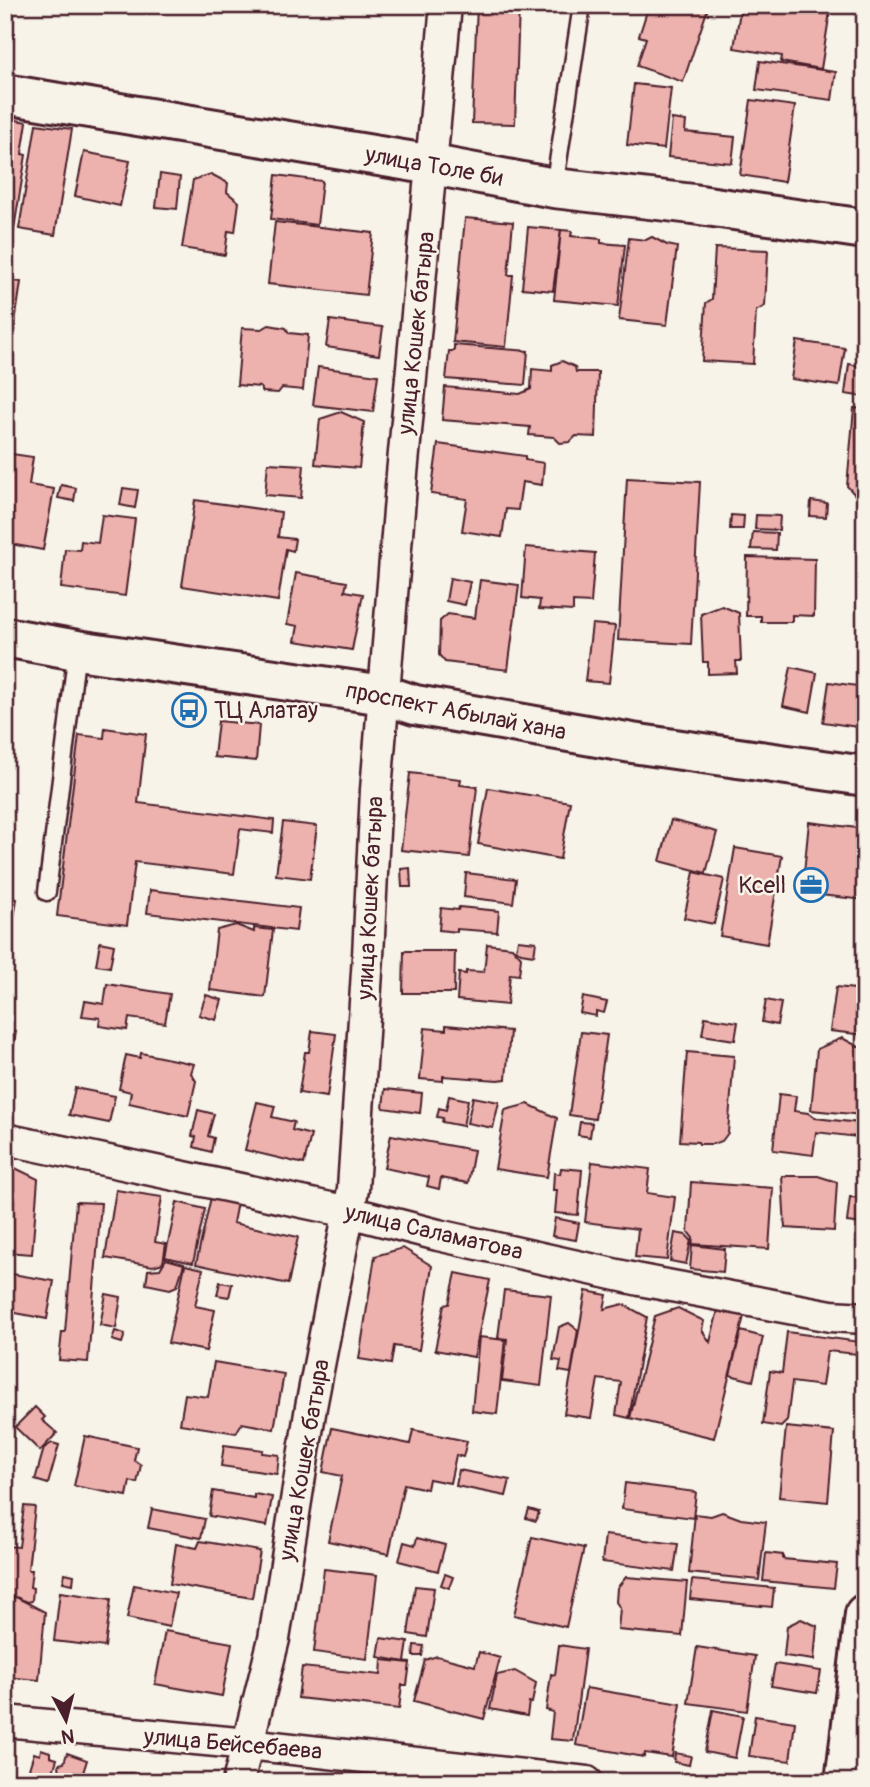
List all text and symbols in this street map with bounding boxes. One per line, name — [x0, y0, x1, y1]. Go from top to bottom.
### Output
street label: улица Толе би — [362, 139, 505, 192]
street label: улица Кошек батыра — [391, 230, 441, 437]
street label: проспект Абылай хана — [343, 675, 569, 747]
bus stop icon: ТЦ Алатау — [170, 691, 208, 729]
place label: ТЦ Алатау — [214, 696, 318, 725]
street label: улица Кошек батыра — [350, 795, 390, 1002]
office icon: Kcell — [792, 866, 830, 904]
place label: Kcell — [738, 871, 786, 900]
street label: улица Саламатова — [341, 1197, 526, 1267]
street label: улица Кошек батыра — [272, 1357, 336, 1564]
north arrow — [32, 1686, 102, 1756]
street label: улица Бейсебаева — [142, 1722, 323, 1766]
text: N — [60, 1723, 76, 1749]

